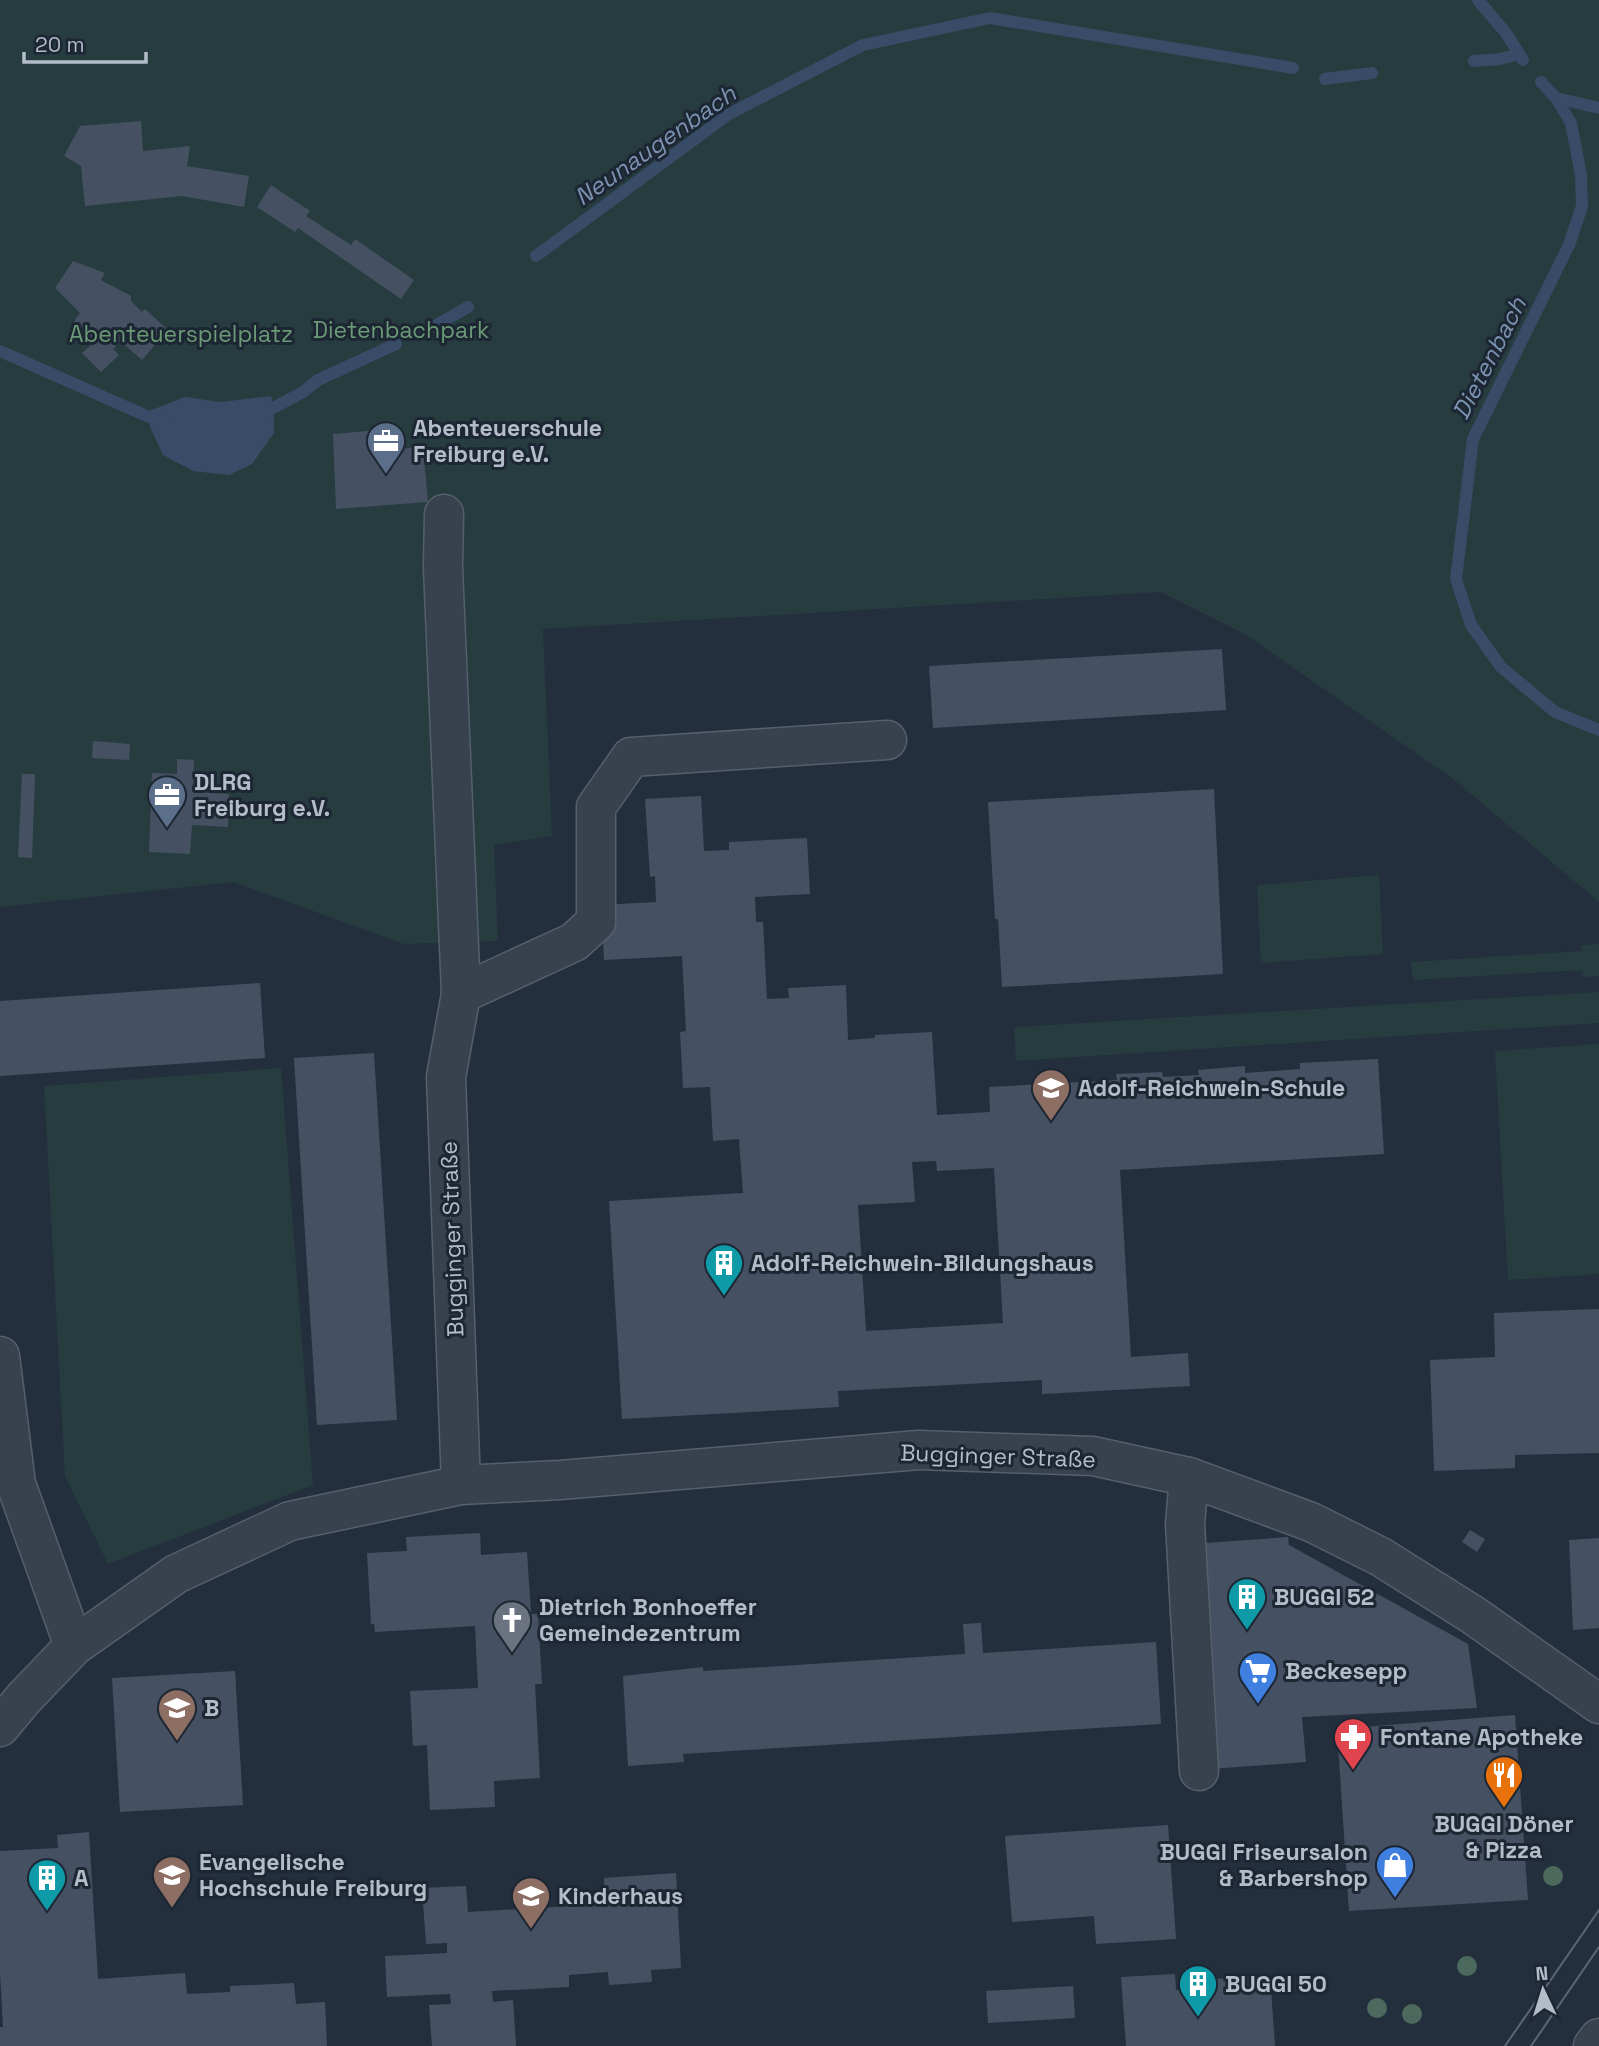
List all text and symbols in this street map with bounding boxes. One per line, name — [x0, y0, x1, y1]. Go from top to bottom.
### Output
scale bar — [24, 21, 147, 65]
text: 20 m — [35, 31, 85, 58]
water label: Neunaugenbach — [568, 77, 743, 212]
water label: Dietenbach — [1445, 291, 1534, 424]
park label: Dietenbachpark — [313, 315, 489, 345]
park label: Abenteuerspielplatz — [69, 319, 293, 349]
place label: Abenteuerschule Freiburg e.V. — [413, 413, 602, 469]
office icon: Abenteuerschule Freiburg e.V. — [365, 420, 407, 475]
place label: DLRG Freiburg e.V. — [194, 767, 330, 823]
office icon: DLRG Freiburg e.V. — [146, 774, 188, 829]
school or university icon: Adolf-Reichwein-Schule — [1030, 1067, 1072, 1122]
place label: Adolf-Reichwein-Schule — [1078, 1073, 1345, 1103]
street label: Bugginger Straße — [434, 1141, 470, 1337]
building icon: Adolf-Reichwein-Bildungshaus — [703, 1242, 745, 1297]
place label: Adolf-Reichwein-Bildungshaus — [751, 1248, 1094, 1278]
street label: Bugginger Straße — [900, 1438, 1096, 1474]
building icon: BUGGI 52 — [1226, 1576, 1268, 1631]
place label: BUGGI 52 — [1274, 1582, 1374, 1612]
place label: Dietrich Bonhoeffer Gemeindezentrum — [539, 1592, 757, 1648]
church icon: Dietrich Bonhoeffer Gemeindezentrum — [491, 1599, 533, 1654]
supermarket icon: Beckesepp — [1237, 1650, 1279, 1705]
place label: Beckesepp — [1285, 1656, 1407, 1686]
school or university icon: B — [156, 1687, 198, 1742]
place label: B — [204, 1693, 219, 1723]
pharmacy icon: Fontane Apotheke — [1332, 1716, 1374, 1771]
place label: Fontane Apotheke — [1380, 1722, 1583, 1752]
restaurant icon: BUGGI Döner & Pizza — [1483, 1754, 1525, 1809]
place label: BUGGI Döner & Pizza — [1434, 1809, 1574, 1865]
place label: BUGGI Friseursalon & Barbershop — [1159, 1837, 1368, 1893]
shop icon: BUGGI Friseursalon & Barbershop — [1374, 1844, 1416, 1899]
place label: Evangelische Hochschule Freiburg — [199, 1847, 427, 1903]
school or university icon: Evangelische Hochschule Freiburg — [151, 1854, 193, 1909]
building icon: A — [26, 1857, 68, 1912]
place label: A — [74, 1863, 89, 1893]
school or university icon: Kinderhaus — [510, 1875, 552, 1930]
place label: Kinderhaus — [558, 1881, 683, 1911]
north arrow — [1508, 1955, 1578, 2025]
text: N — [1535, 1961, 1549, 1986]
building icon: BUGGI 50 — [1177, 1963, 1219, 2018]
place label: BUGGI 50 — [1225, 1969, 1327, 1999]

